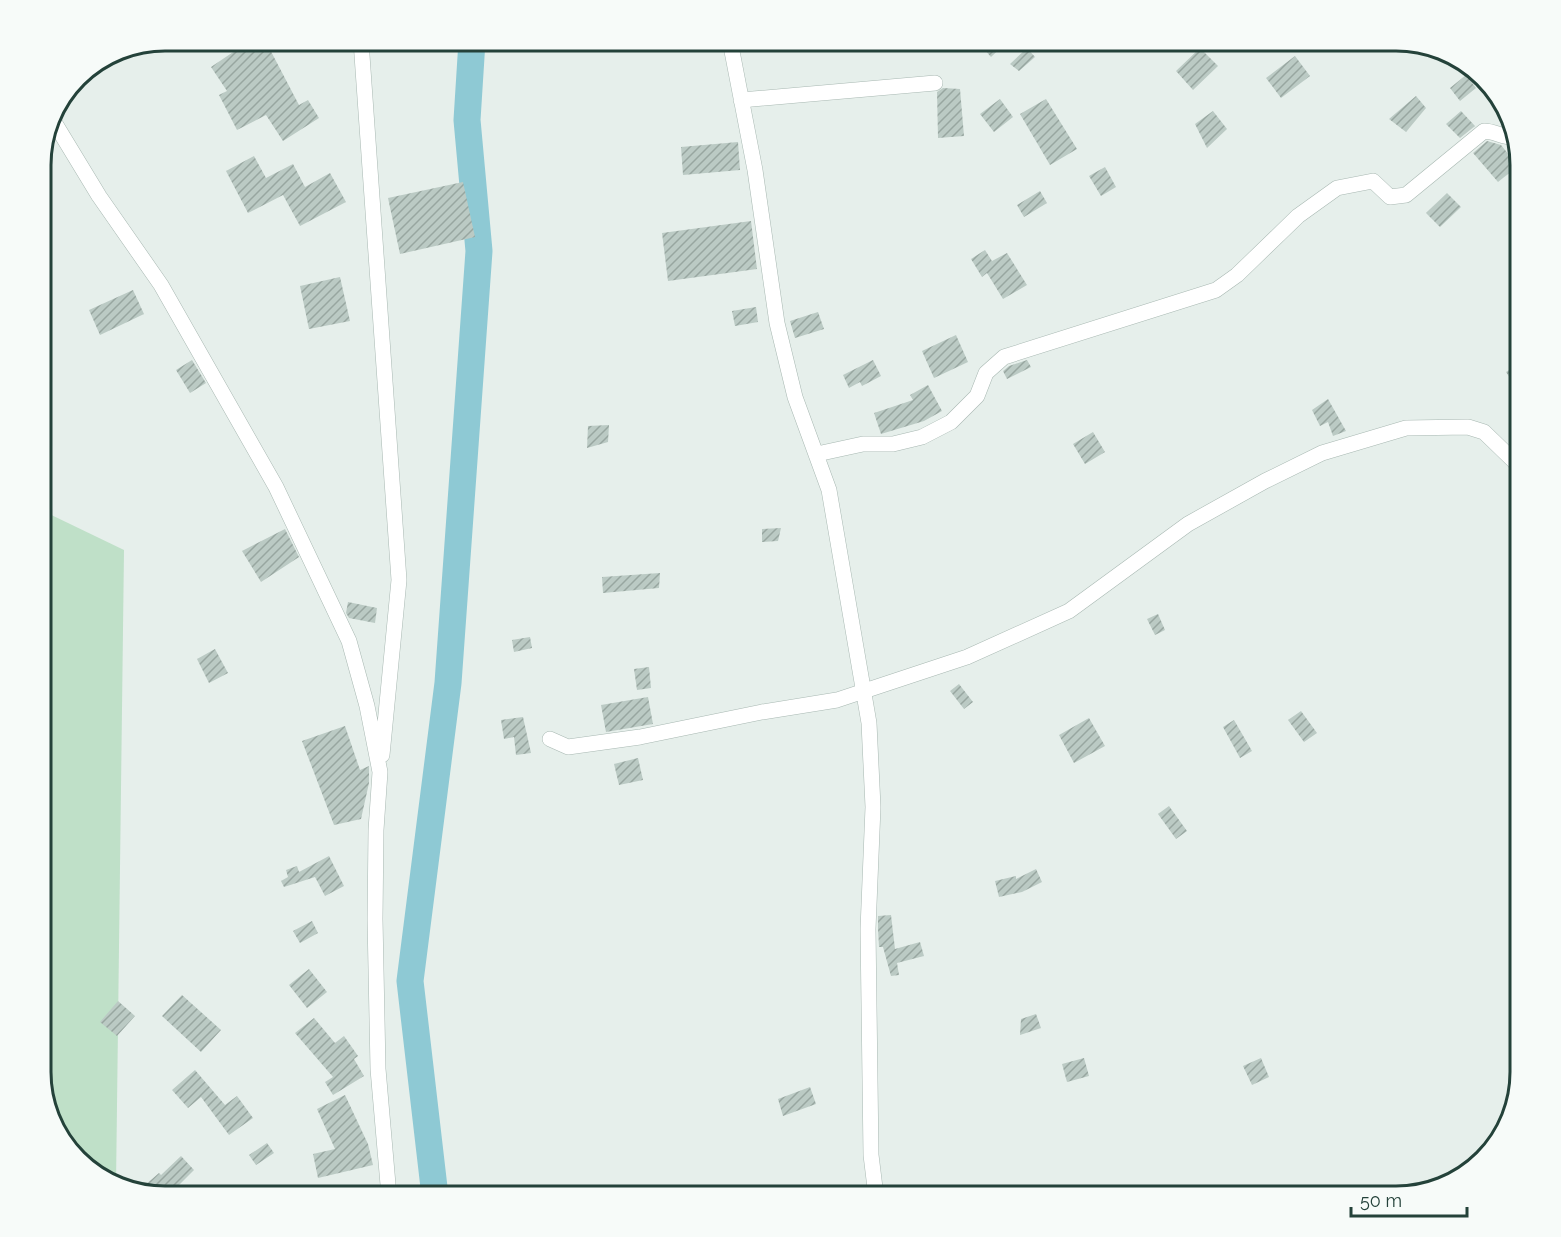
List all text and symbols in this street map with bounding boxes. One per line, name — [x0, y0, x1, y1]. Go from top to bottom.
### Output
scale bar — [1351, 1180, 1466, 1218]
text: 50 m — [1360, 1190, 1402, 1211]

